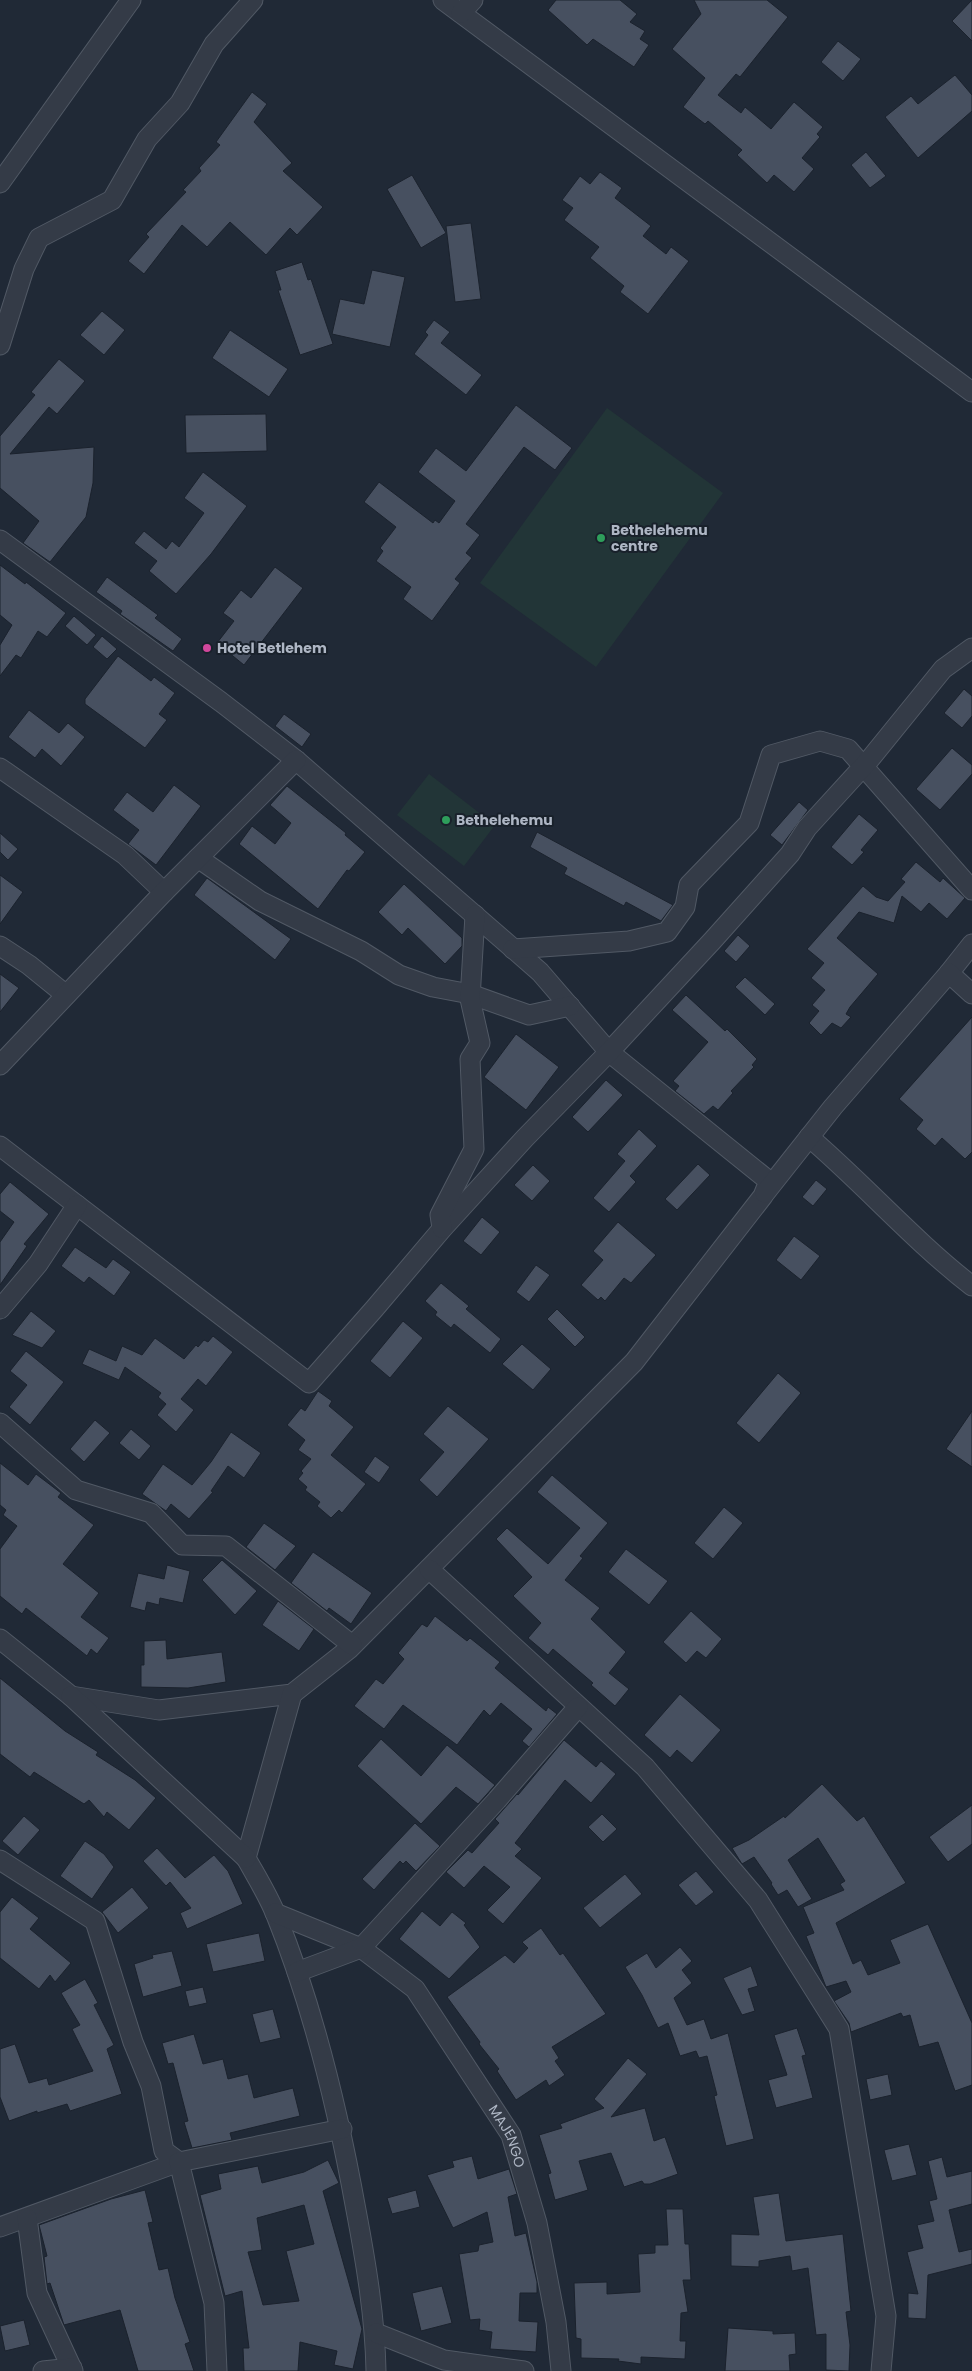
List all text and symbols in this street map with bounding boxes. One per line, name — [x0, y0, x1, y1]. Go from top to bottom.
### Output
place label: Bethelehemu centre — [611, 520, 708, 556]
marker: Bethelehemu centre — [595, 532, 607, 544]
place label: Hotel Betlehem — [217, 638, 327, 658]
marker: Hotel Betlehem — [201, 642, 213, 654]
place label: Bethelehemu — [456, 810, 553, 830]
marker: Bethelehemu — [440, 814, 452, 826]
street label: MAJENGO — [484, 2101, 530, 2170]

